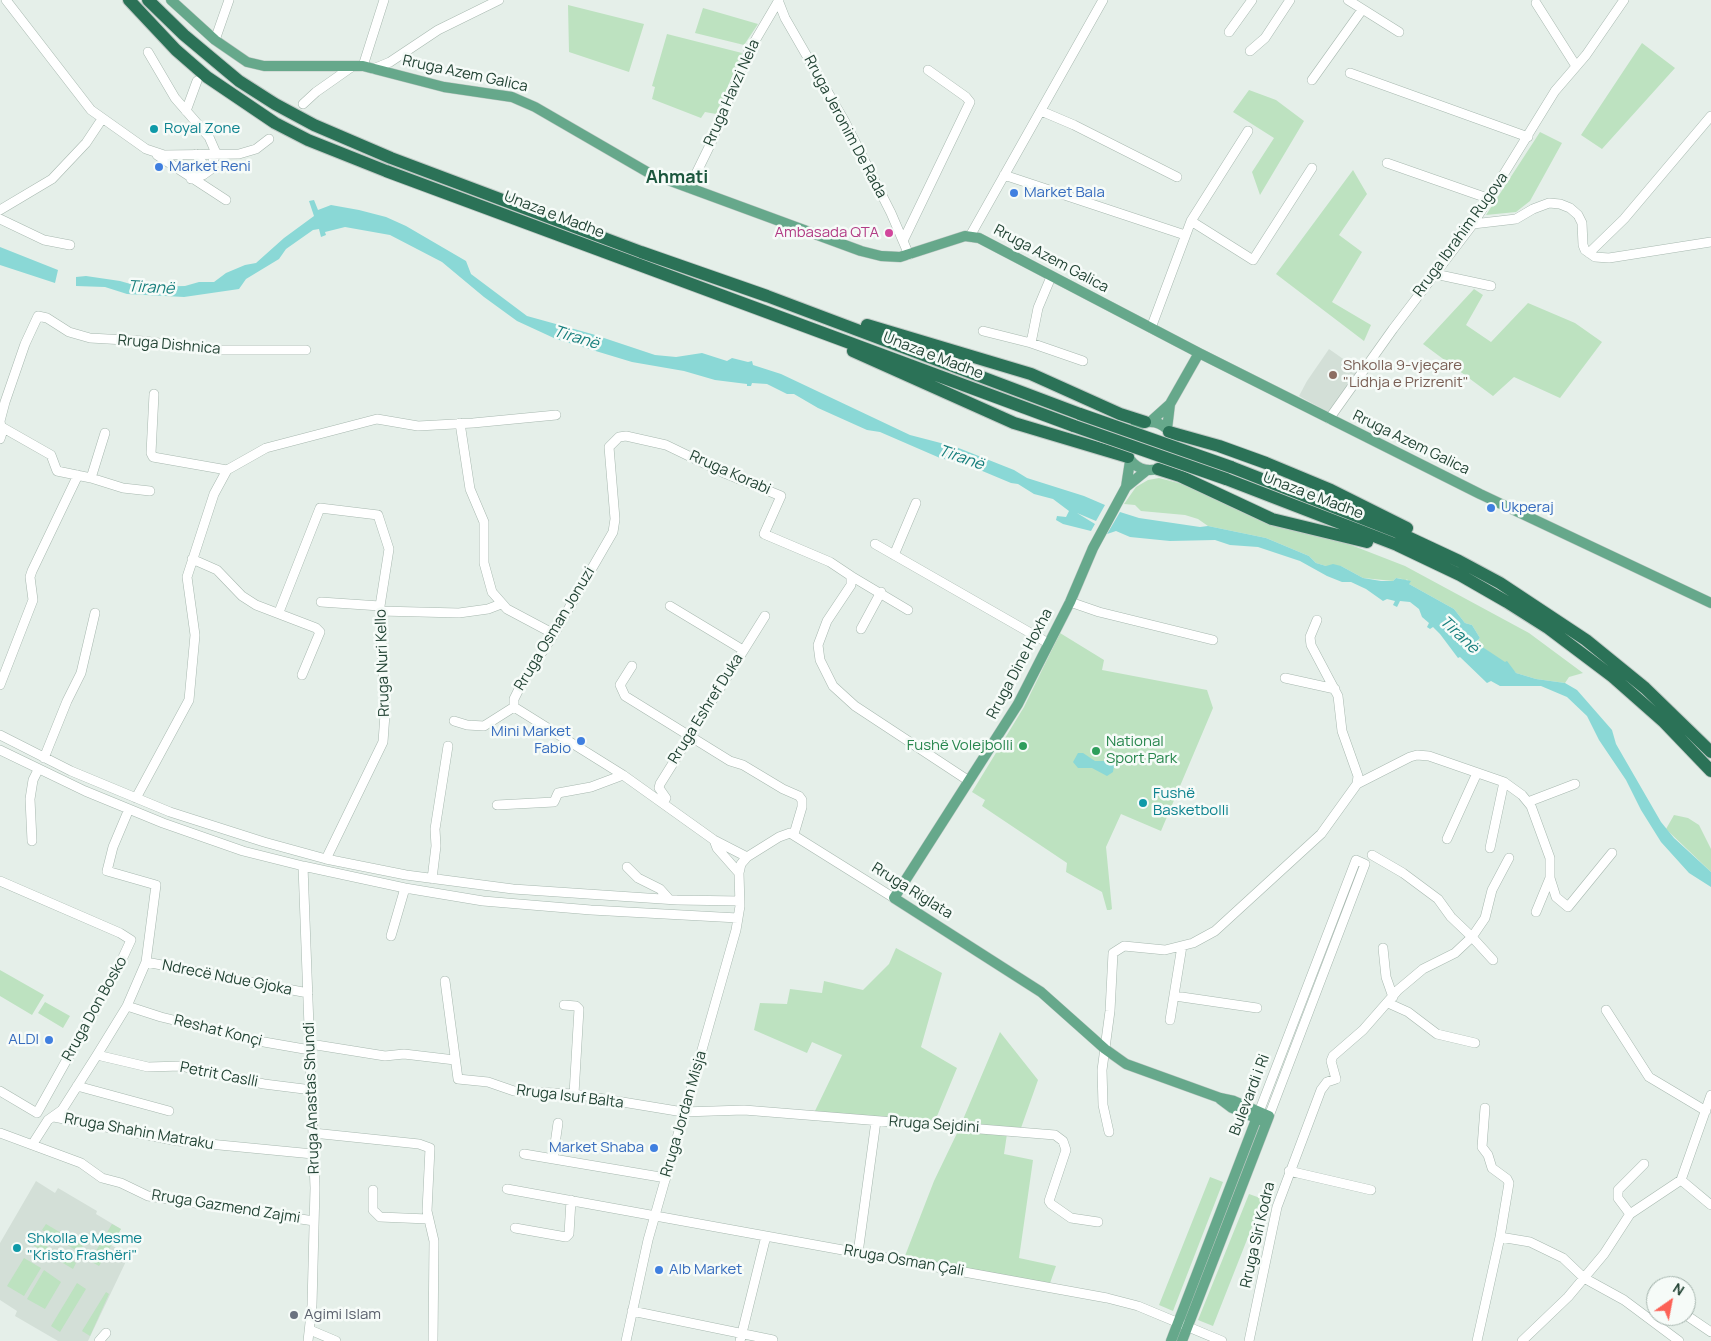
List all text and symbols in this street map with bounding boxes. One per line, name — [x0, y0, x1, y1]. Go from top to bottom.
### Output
street label: Rruga Havzi Nela — [700, 37, 764, 149]
street label: Rruga Azem Galica — [401, 52, 529, 96]
street label: Rruga Jeronim De Rada — [800, 53, 890, 201]
place label: Royal Zone — [164, 120, 240, 138]
marker: Royal Zone — [148, 123, 160, 135]
place label: Market Reni — [169, 158, 251, 176]
marker: Market Reni — [153, 161, 165, 173]
district label: Ahmati — [646, 167, 708, 189]
street label: Rruga Ibrahim Rugova — [1410, 169, 1512, 301]
place label: Market Bala — [1024, 184, 1105, 202]
marker: Market Bala — [1008, 187, 1020, 199]
street label: Unaza e Madhe — [501, 188, 607, 242]
street label: Rruga Azem Galica — [990, 221, 1112, 297]
place label: Ambasada QTA — [774, 224, 879, 242]
marker: Ambasada QTA — [883, 227, 895, 239]
water label: Tiranë — [127, 277, 175, 299]
water label: Tiranë — [551, 322, 601, 354]
street label: Unaza e Madhe — [880, 329, 986, 383]
street label: Rruga Dishnica — [117, 332, 221, 358]
place label: Shkolla 9-vjeçare "Lidhja e Prizrenit" — [1343, 357, 1469, 392]
marker: Shkolla 9-vjeçare "Lidhja e Prizrenit" — [1327, 369, 1339, 381]
street label: Rruga Azem Galica — [1350, 407, 1472, 479]
water label: Tiranë — [936, 441, 986, 475]
street label: Rruga Korabi — [687, 447, 773, 499]
street label: Unaza e Madhe — [1260, 469, 1366, 523]
place label: Ukperaj — [1501, 499, 1554, 517]
marker: Ukperaj — [1485, 502, 1497, 514]
street label: Rruga Osman Jonuzi — [511, 564, 599, 694]
street label: Rruga Dine Hoxha — [983, 606, 1057, 722]
street label: Rruga Nuri Kello — [372, 609, 394, 717]
water label: Tiranë — [1435, 612, 1483, 658]
street label: Rruga Eshref Duka — [665, 651, 747, 767]
place label: Mini Market Fabio — [491, 723, 571, 758]
place label: National Sport Park — [1106, 733, 1177, 768]
marker: Mini Market Fabio — [575, 735, 587, 747]
place label: Fushë Volejbolli — [907, 737, 1013, 755]
marker: Fushë Volejbolli — [1017, 740, 1029, 752]
marker: National Sport Park — [1090, 745, 1102, 757]
place label: Fushë Basketbolli — [1153, 785, 1229, 820]
marker: Fushë Basketbolli — [1137, 797, 1149, 809]
street label: Rruga Riglata — [868, 859, 956, 923]
street label: Rruga Don Bosko — [59, 954, 131, 1064]
street label: Ndrecë Ndue Gjoka — [160, 957, 294, 999]
street label: Reshat Konçi — [172, 1011, 264, 1051]
street label: Rruga Anastas Shundi — [300, 1022, 324, 1174]
place label: ALDI — [8, 1031, 39, 1049]
marker: ALDI — [43, 1034, 55, 1046]
street label: Rruga Jordan Misja — [657, 1049, 711, 1179]
street label: Bulevardi i Ri — [1226, 1052, 1274, 1138]
street label: Petrit Caslli — [178, 1059, 260, 1091]
street label: Rruga Isuf Balta — [515, 1081, 625, 1113]
street label: Rruga Shahin Matraku — [63, 1110, 215, 1154]
street label: Rruga Sejdini — [888, 1113, 980, 1137]
place label: Market Shaba — [549, 1139, 644, 1157]
marker: Market Shaba — [648, 1142, 660, 1154]
street label: Rruga Siri Kodra — [1237, 1180, 1279, 1290]
street label: Rruga Gazmend Zajmi — [150, 1186, 302, 1228]
place label: Shkolla e Mesme "Kristo Frashëri" — [27, 1230, 142, 1265]
marker: Shkolla e Mesme "Kristo Frashëri" — [11, 1242, 23, 1254]
street label: Rruga Osman Çali — [842, 1242, 966, 1280]
place label: Alb Market — [669, 1261, 742, 1279]
marker: Alb Market — [653, 1264, 665, 1276]
north arrow — [1646, 1276, 1696, 1326]
text: N — [1670, 1278, 1688, 1300]
place label: Agimi Islam — [304, 1306, 381, 1324]
marker: Agimi Islam — [288, 1309, 300, 1321]

